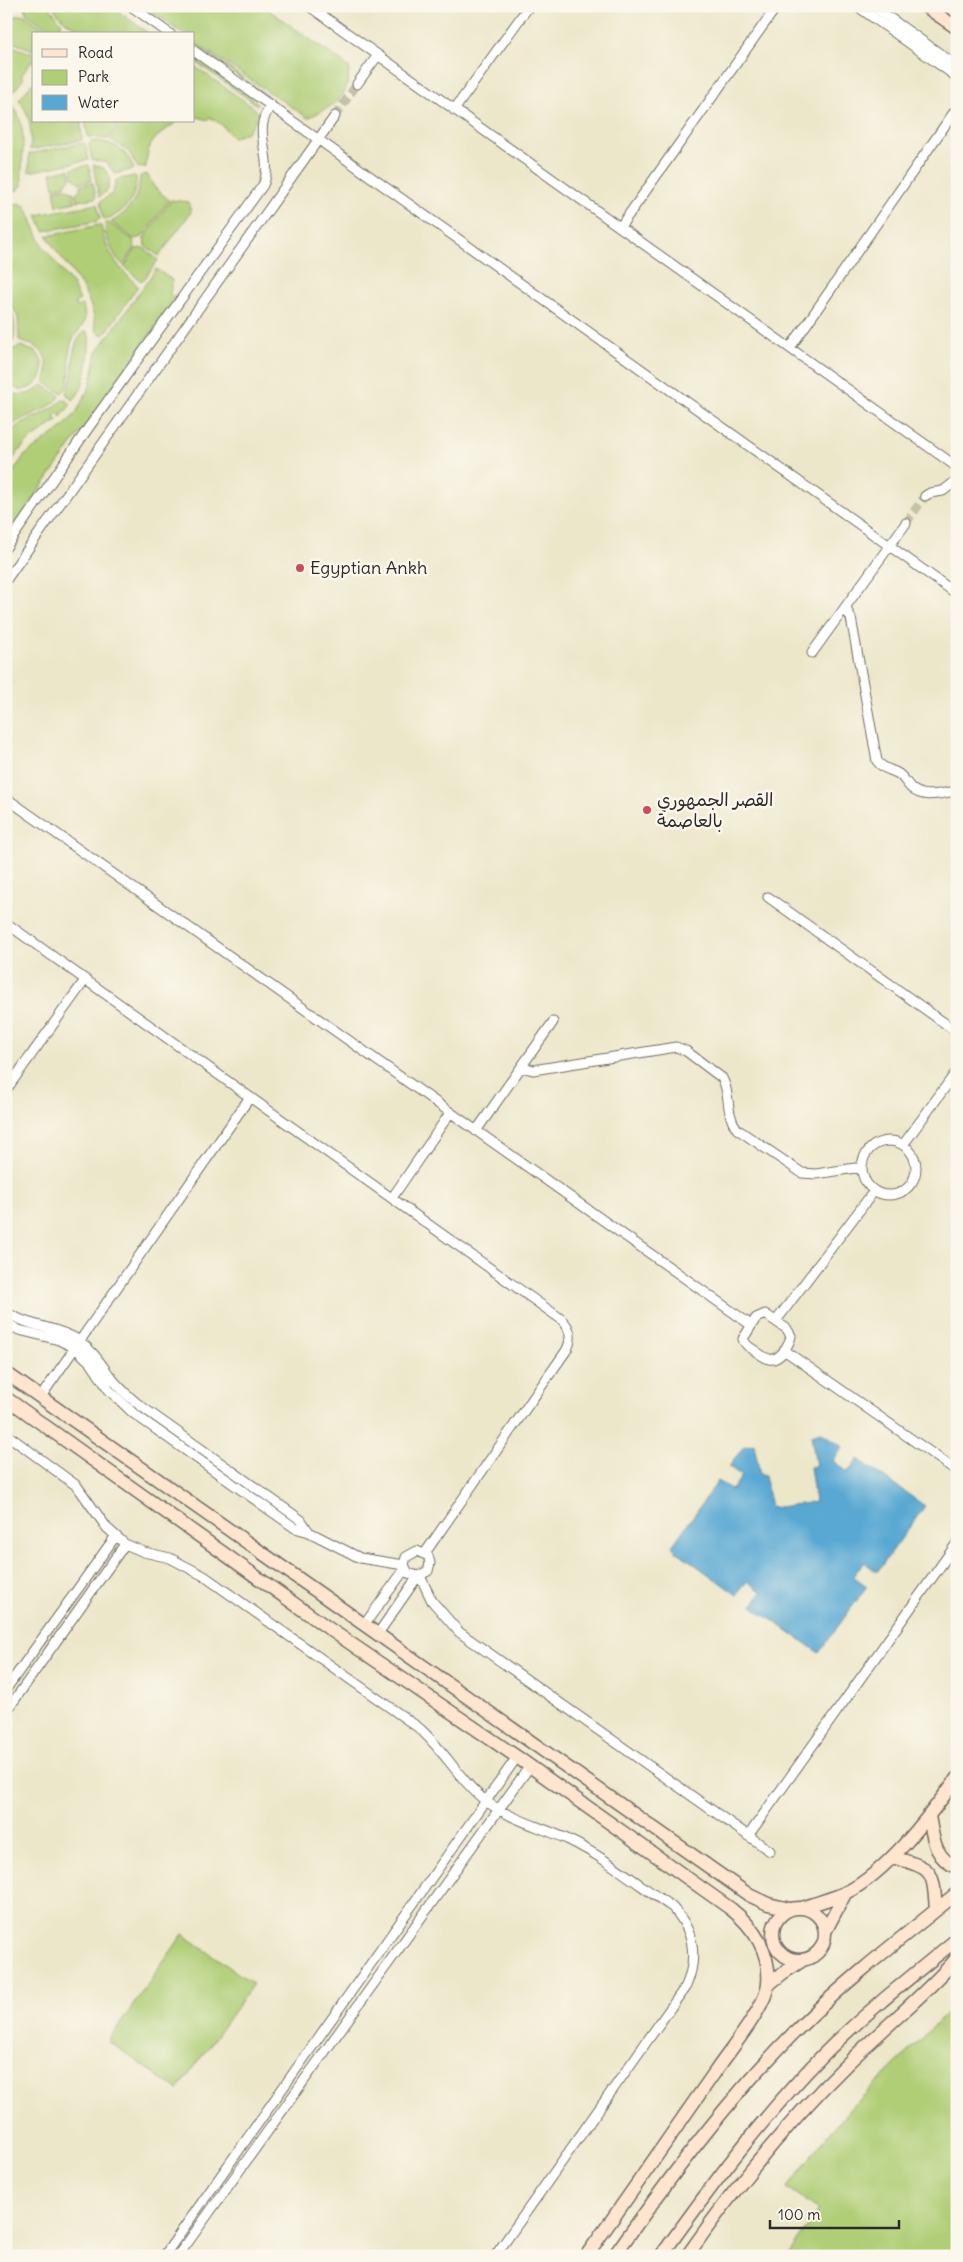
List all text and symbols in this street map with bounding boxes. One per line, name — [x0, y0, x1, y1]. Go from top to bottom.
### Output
legend — [32, 32, 195, 122]
text: Road — [78, 43, 113, 62]
text: Park — [78, 67, 109, 86]
text: Water — [78, 93, 119, 112]
place label: Egyptian Ankh — [310, 556, 427, 579]
marker: Egyptian Ankh — [294, 562, 306, 574]
place label: القصر الجمهوري بالعاصمة — [657, 788, 773, 832]
marker: القصر الجمهوري بالعاصمة — [641, 804, 653, 816]
scale bar — [770, 2197, 899, 2229]
text: 100 m — [778, 2205, 820, 2224]

